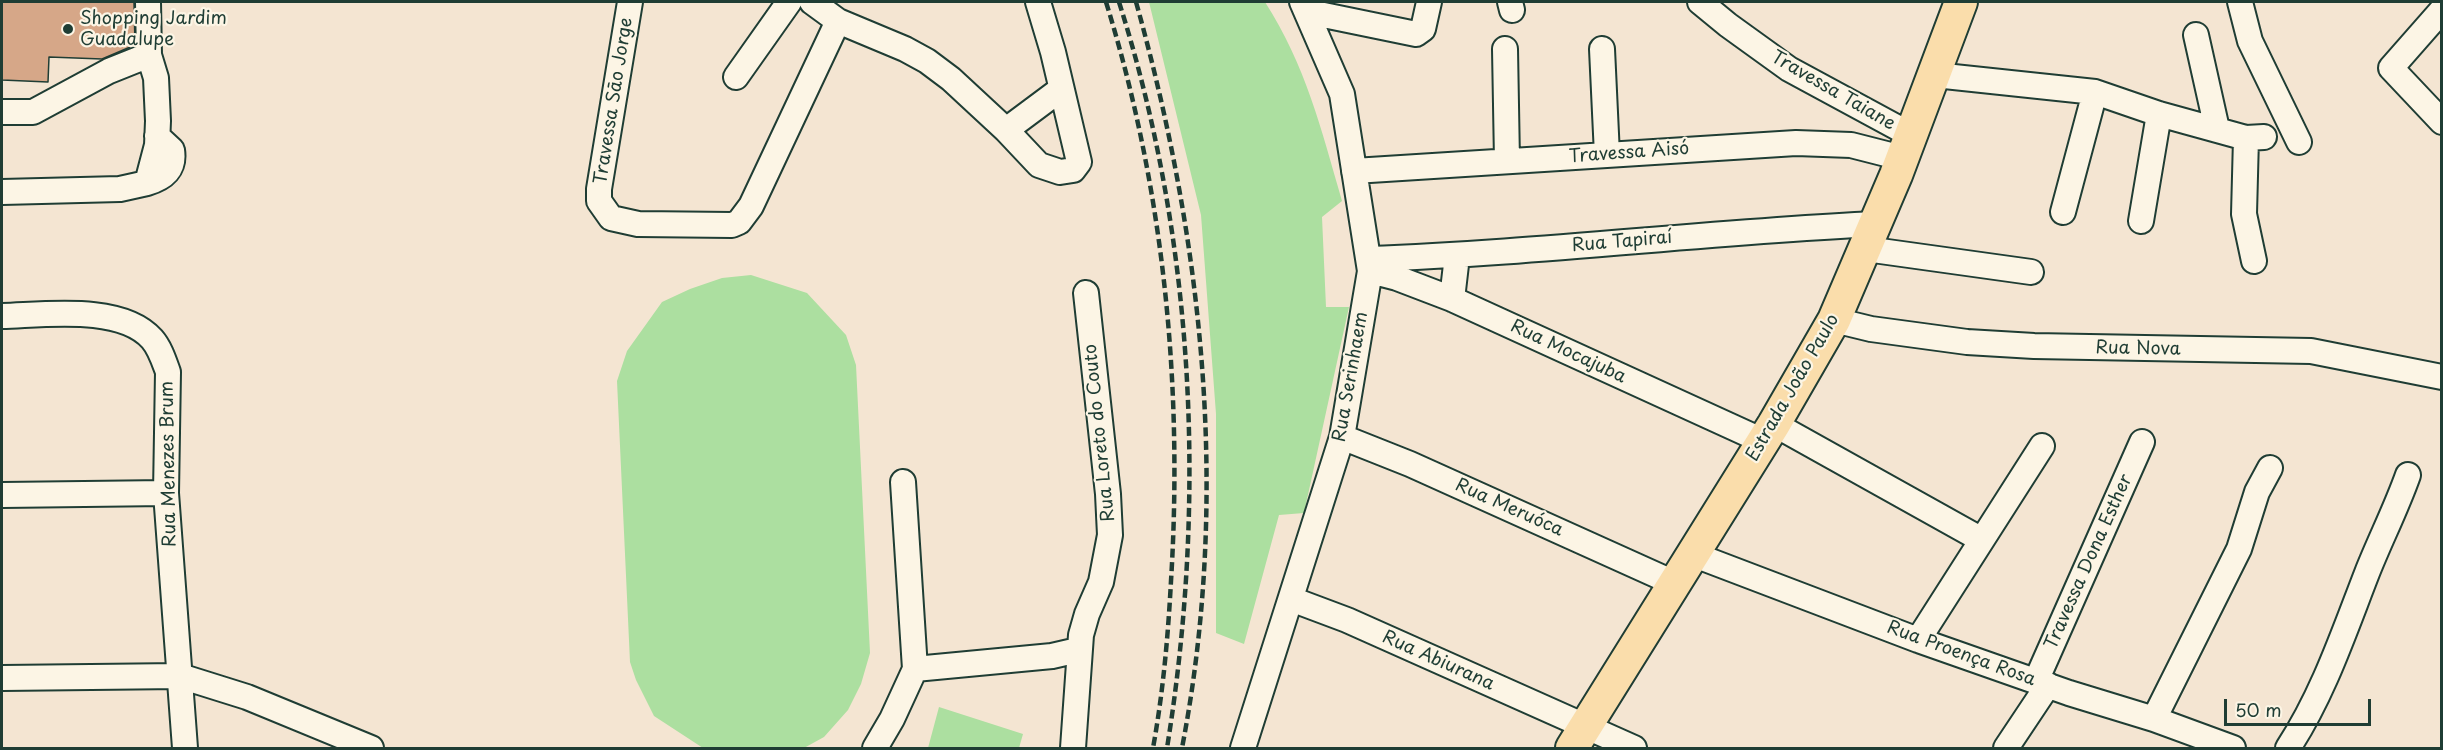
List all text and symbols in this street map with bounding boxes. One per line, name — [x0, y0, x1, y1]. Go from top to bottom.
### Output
place label: Shopping Jardim Guadalupe — [80, 8, 227, 50]
street label: Travessa Sāo Jorge — [590, 16, 638, 186]
marker: Shopping Jardim Guadalupe — [61, 22, 75, 36]
street label: Travessa Taiane — [1767, 47, 1899, 135]
street label: Travessa Aisó — [1568, 138, 1690, 168]
street label: Rua Tapiraí — [1571, 227, 1673, 257]
street label: Rua Serinhaem — [1329, 310, 1373, 444]
street label: Estrada João Paulo — [1742, 311, 1844, 465]
street label: Rua Mocajuba — [1507, 316, 1629, 388]
street label: Rua Nova — [2095, 337, 2181, 361]
street label: Rua Loreto do Couto — [1080, 343, 1120, 523]
street label: Rua Menezes Brum — [157, 381, 181, 547]
street label: Travessa Dona Esther — [2041, 471, 2137, 653]
street label: Rua Meruóca — [1452, 475, 1566, 541]
street label: Rua Proença Rosa — [1884, 617, 2038, 691]
street label: Rua Abiurana — [1379, 627, 1497, 695]
scale bar — [2227, 687, 2374, 725]
text: 50 m — [2235, 696, 2282, 723]

